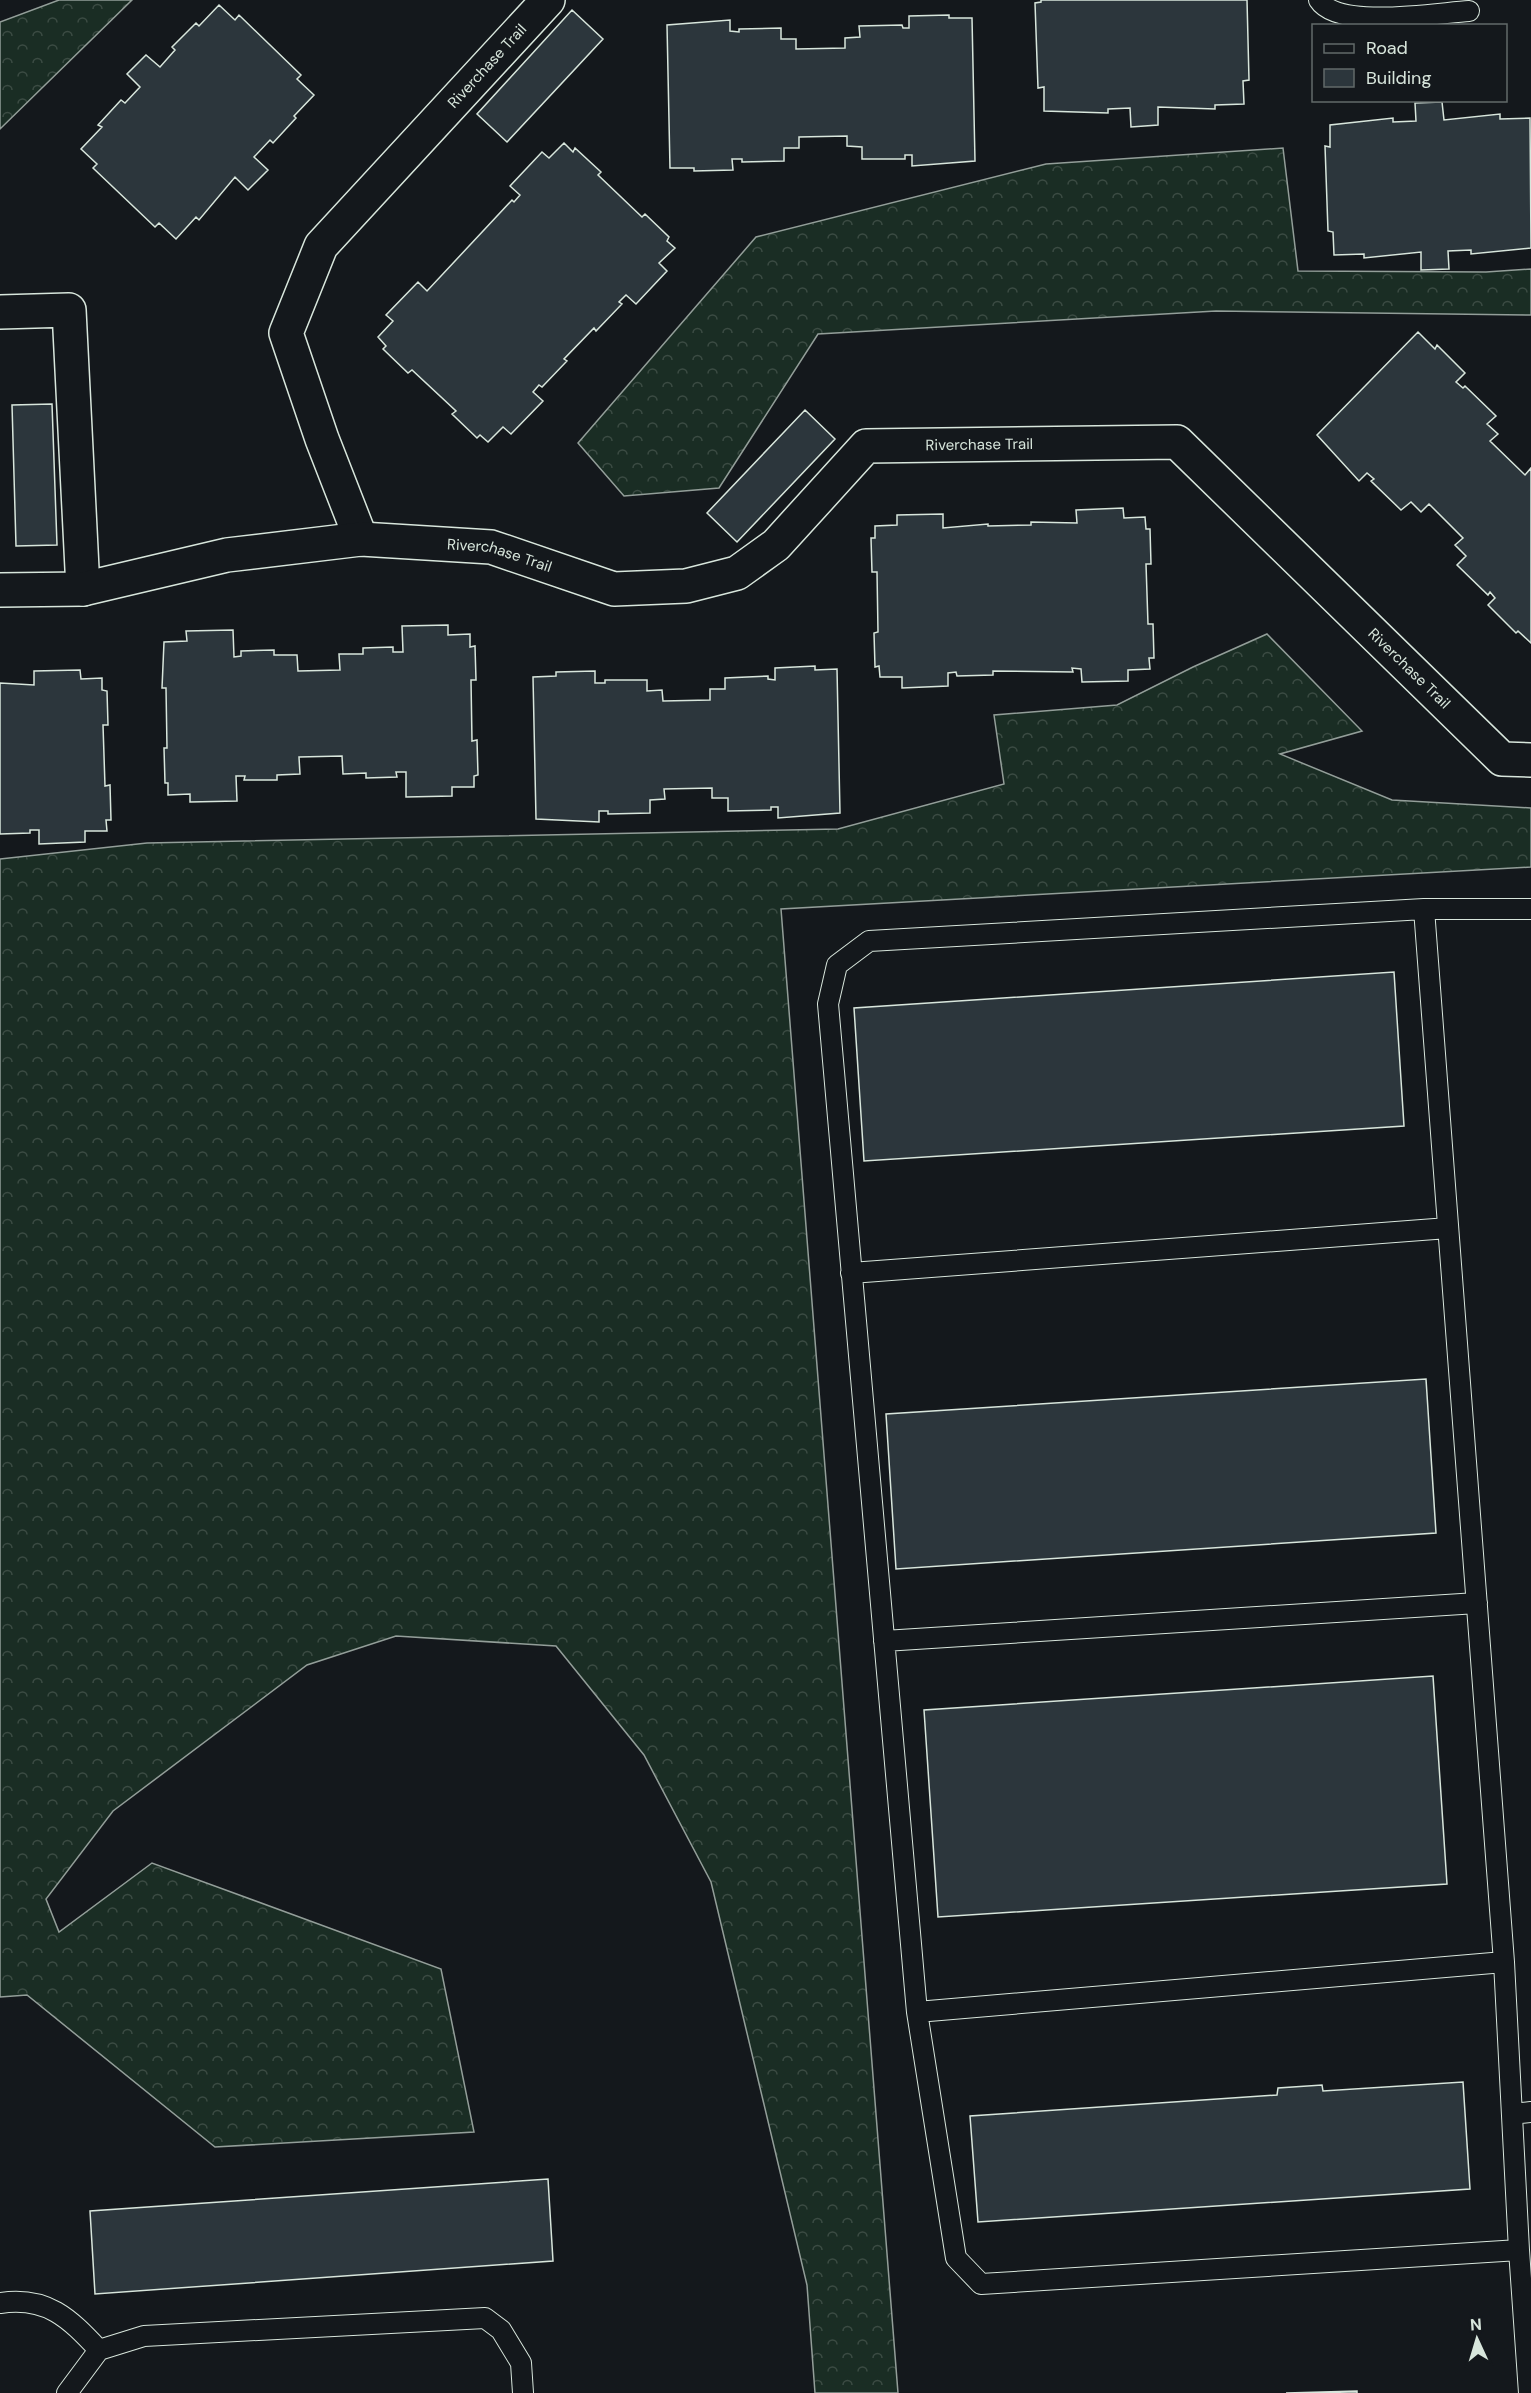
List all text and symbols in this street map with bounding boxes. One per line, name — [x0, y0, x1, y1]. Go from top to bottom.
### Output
street label: Riverchase Trail — [443, 20, 531, 112]
legend — [1312, 24, 1507, 102]
text: Road — [1366, 36, 1408, 60]
text: Building — [1366, 66, 1431, 90]
street label: Riverchase Trail — [925, 434, 1033, 455]
street label: Riverchase Trail — [447, 534, 554, 577]
street label: Riverchase Trail — [1364, 624, 1455, 713]
north arrow — [1447, 2309, 1507, 2369]
text: N — [1469, 2314, 1483, 2335]

